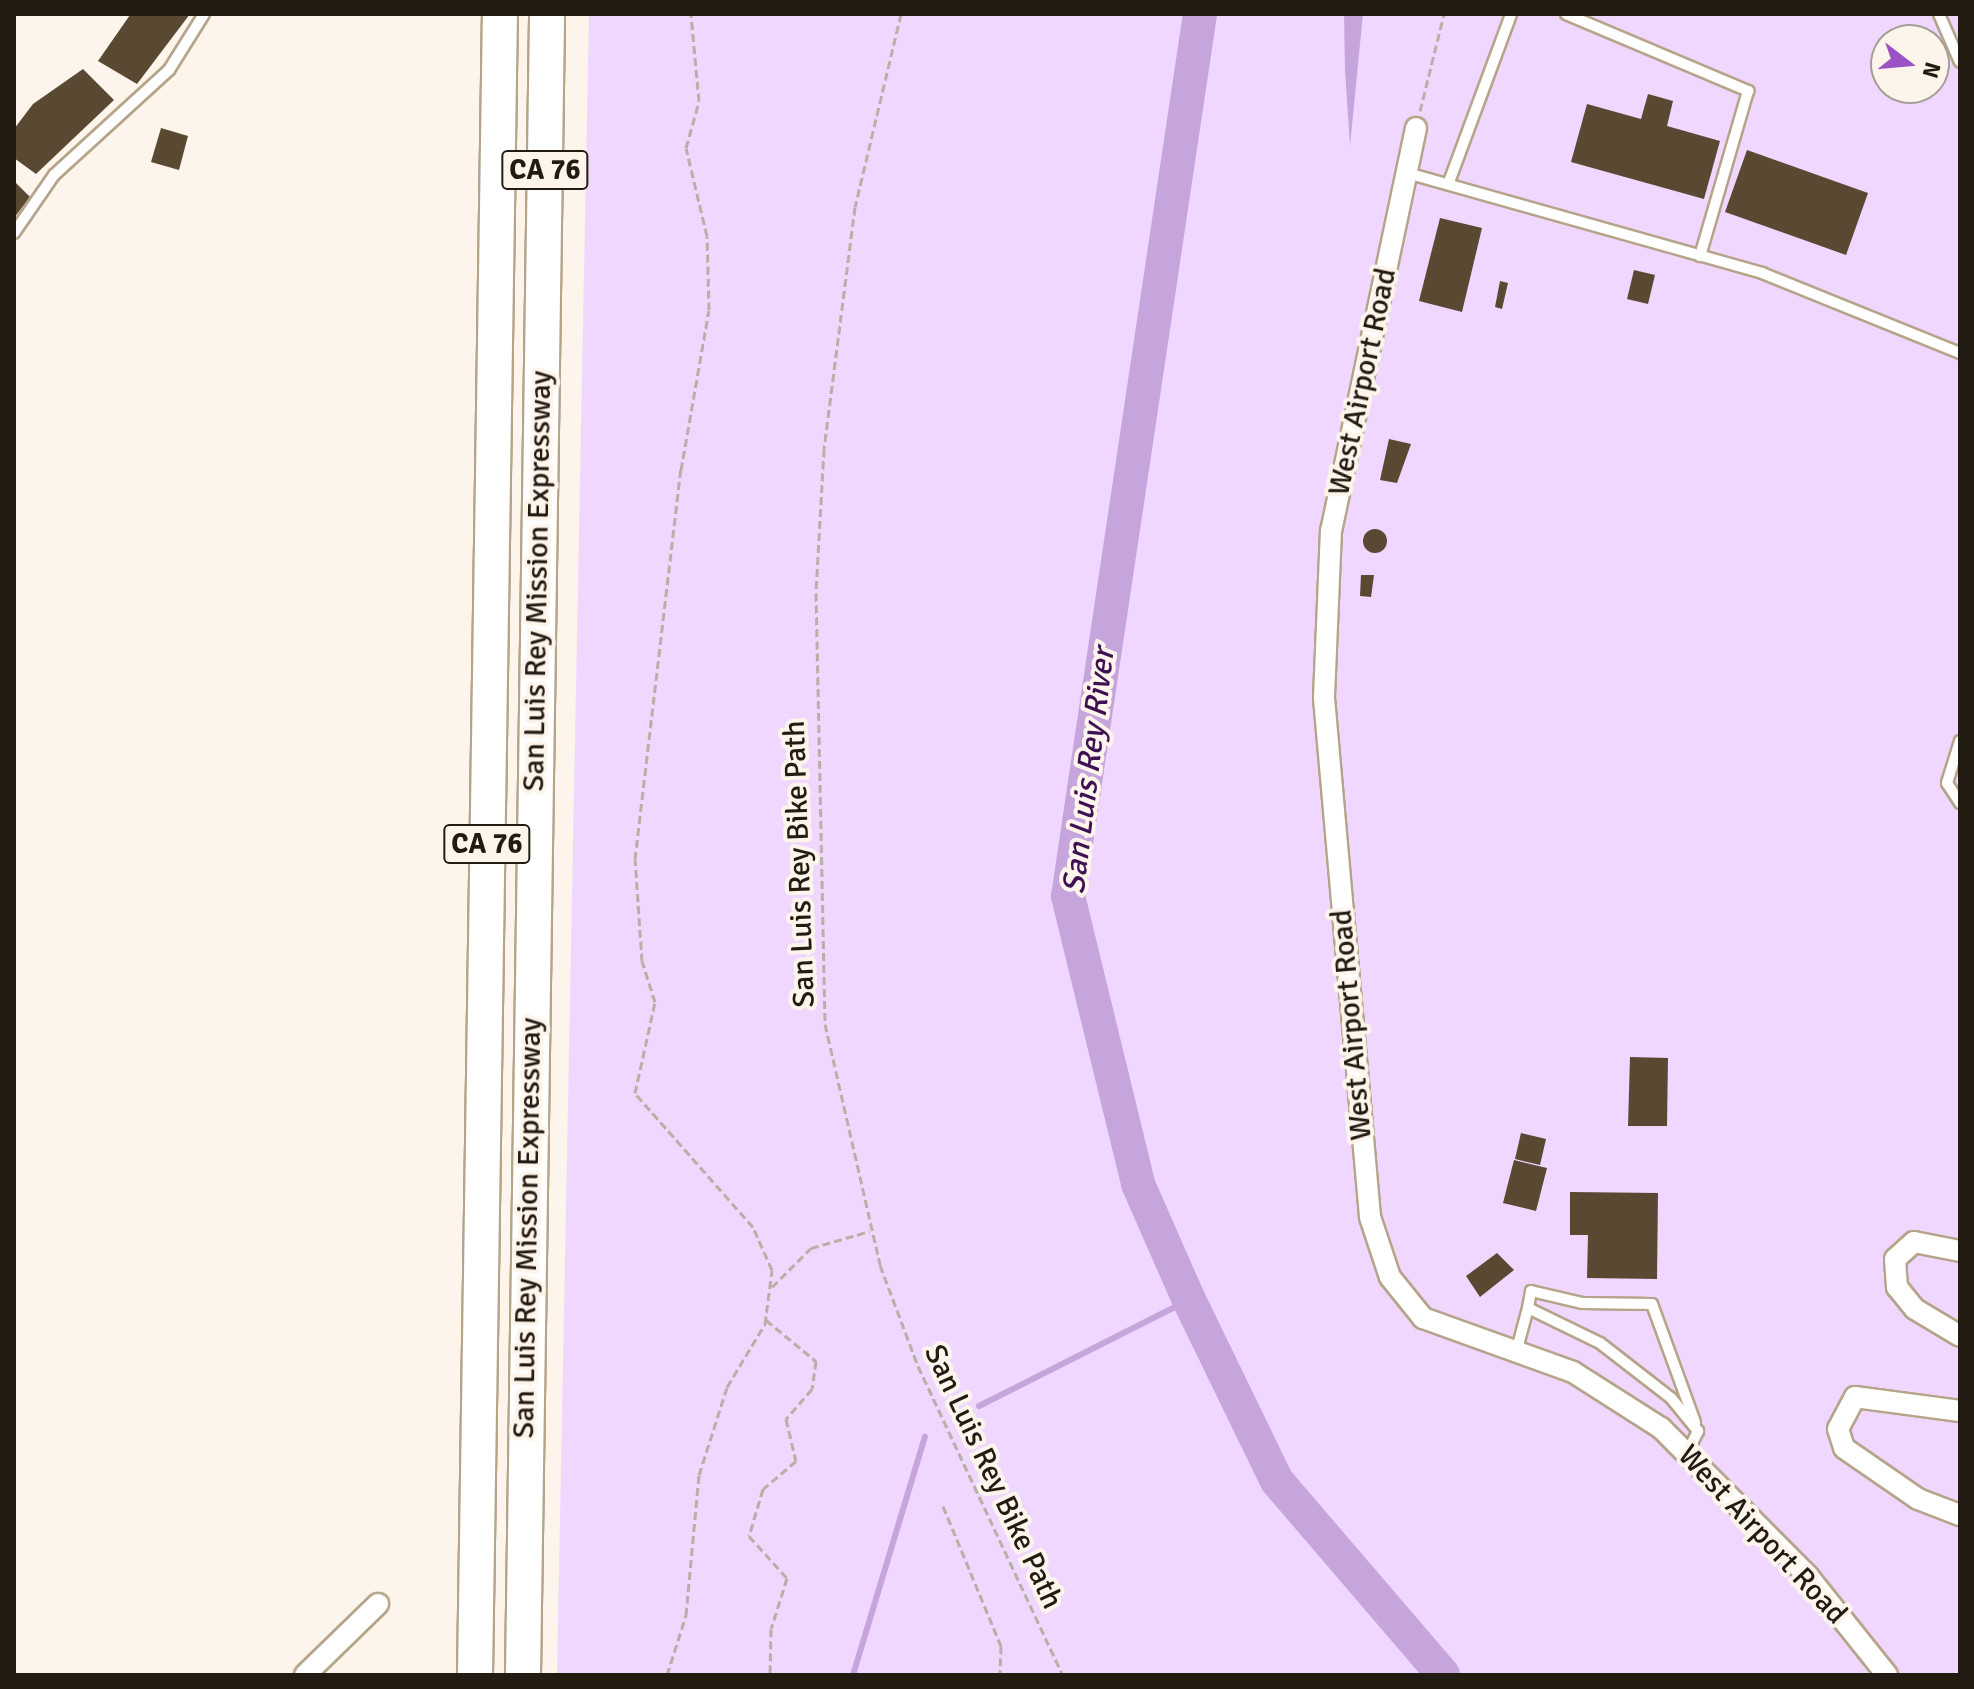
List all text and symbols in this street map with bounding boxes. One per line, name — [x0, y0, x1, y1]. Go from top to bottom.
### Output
north arrow — [1870, 24, 1950, 104]
text: N — [1917, 59, 1947, 81]
road number: CA 76 — [501, 146, 589, 194]
street label: West Airport Road — [1321, 265, 1405, 499]
street label: San Luis Rey Mission Expressway — [516, 370, 560, 792]
water label: San Luis Rey River — [1055, 646, 1123, 896]
street label: San Luis Rey Bike Path — [777, 720, 823, 1008]
road number: CA 76 — [443, 820, 531, 868]
street label: West Airport Road — [1324, 908, 1380, 1142]
street label: San Luis Rey Mission Expressway — [506, 1017, 550, 1439]
street label: San Luis Rey Bike Path — [916, 1339, 1070, 1615]
street label: West Airport Road — [1670, 1438, 1854, 1632]

